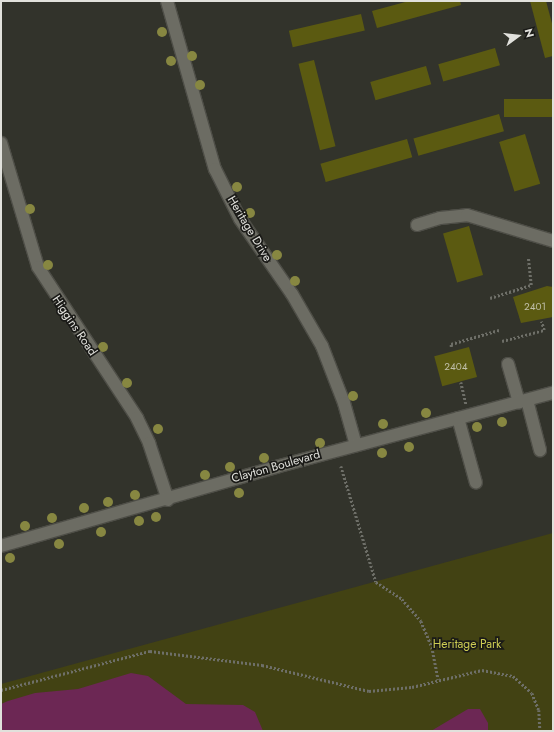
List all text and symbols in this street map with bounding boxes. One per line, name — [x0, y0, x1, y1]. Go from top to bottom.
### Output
north arrow — [498, 16, 538, 56]
text: N — [521, 27, 538, 39]
street label: Heritage Drive — [224, 194, 274, 264]
street label: Higgins Road — [49, 293, 99, 359]
house number: 2401 — [524, 301, 546, 313]
house number: 2404 — [444, 361, 468, 373]
street label: Clayton Boulevard — [230, 447, 322, 487]
park label: Heritage Park — [433, 638, 501, 652]

